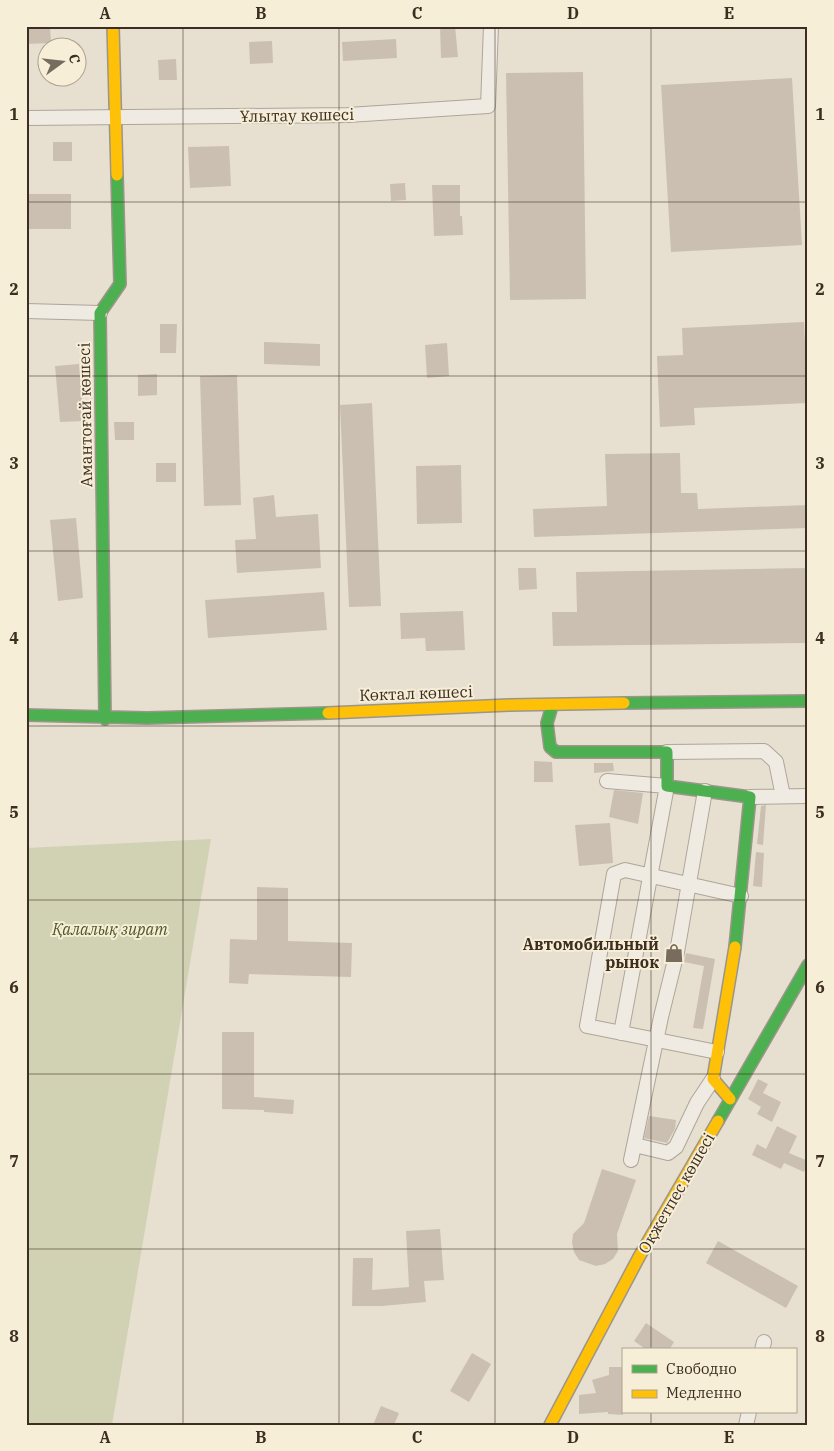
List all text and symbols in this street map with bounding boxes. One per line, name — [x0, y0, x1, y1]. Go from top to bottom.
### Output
text: A — [99, 3, 111, 23]
text: B — [255, 3, 267, 23]
text: C — [412, 3, 422, 23]
text: D — [567, 3, 579, 23]
text: E — [724, 3, 734, 23]
north arrow — [38, 38, 88, 88]
text: С — [65, 52, 84, 65]
text: 1 — [9, 104, 19, 124]
street label: Ұлытау көшесі — [240, 104, 354, 126]
text: 1 — [815, 104, 825, 124]
text: 2 — [9, 279, 19, 299]
text: 2 — [815, 279, 825, 299]
street label: Амантоғай көшесі — [74, 343, 96, 487]
text: 3 — [9, 453, 19, 473]
text: 3 — [815, 453, 825, 473]
text: 4 — [9, 628, 19, 648]
text: 4 — [815, 628, 825, 648]
street label: Көктал көшесі — [359, 681, 473, 705]
text: 5 — [9, 802, 19, 822]
text: 5 — [815, 802, 825, 822]
park label: Қалалық зират — [51, 919, 168, 939]
place label: Автомобильный рынок — [523, 934, 659, 972]
shop icon: Автомобильный рынок — [663, 942, 685, 964]
text: 6 — [9, 977, 19, 997]
text: 6 — [815, 977, 825, 997]
street label: Оқжетпес көшесі — [633, 1129, 719, 1257]
text: 7 — [9, 1151, 19, 1171]
text: 7 — [815, 1151, 825, 1171]
text: 8 — [9, 1326, 19, 1346]
text: 8 — [815, 1326, 825, 1346]
legend — [622, 1348, 796, 1414]
text: Свободно — [666, 1359, 737, 1378]
text: Медленно — [666, 1383, 742, 1402]
text: A — [99, 1427, 111, 1447]
text: B — [255, 1427, 267, 1447]
text: C — [412, 1427, 422, 1447]
text: D — [567, 1427, 579, 1447]
text: E — [724, 1427, 734, 1447]

